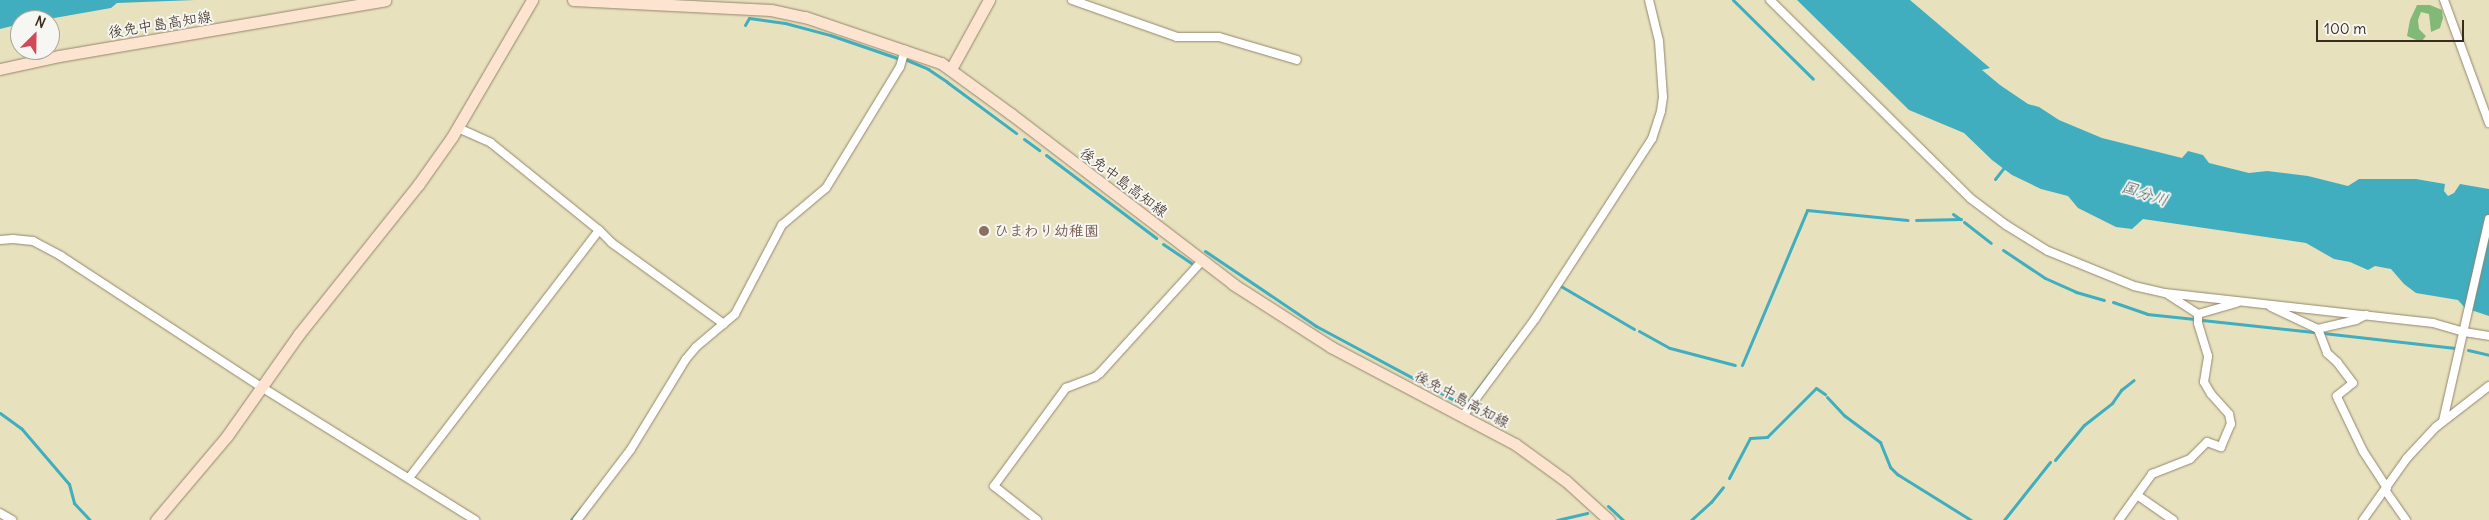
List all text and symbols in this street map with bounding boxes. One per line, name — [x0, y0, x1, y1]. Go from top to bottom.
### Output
street label: 後免中島高知線 — [107, 7, 213, 41]
north arrow — [10, 10, 60, 60]
scale bar — [2319, 10, 2466, 42]
text: N — [32, 12, 48, 32]
text: 100 m — [2324, 19, 2366, 38]
street label: 後免中島高知線 — [1077, 143, 1171, 221]
water label: 国分川 — [2119, 176, 2171, 210]
place label: ひまわり幼稚園 — [994, 222, 1099, 240]
marker: ひまわり幼稚園 — [978, 225, 990, 237]
street label: 後免中島高知線 — [1411, 366, 1513, 432]

